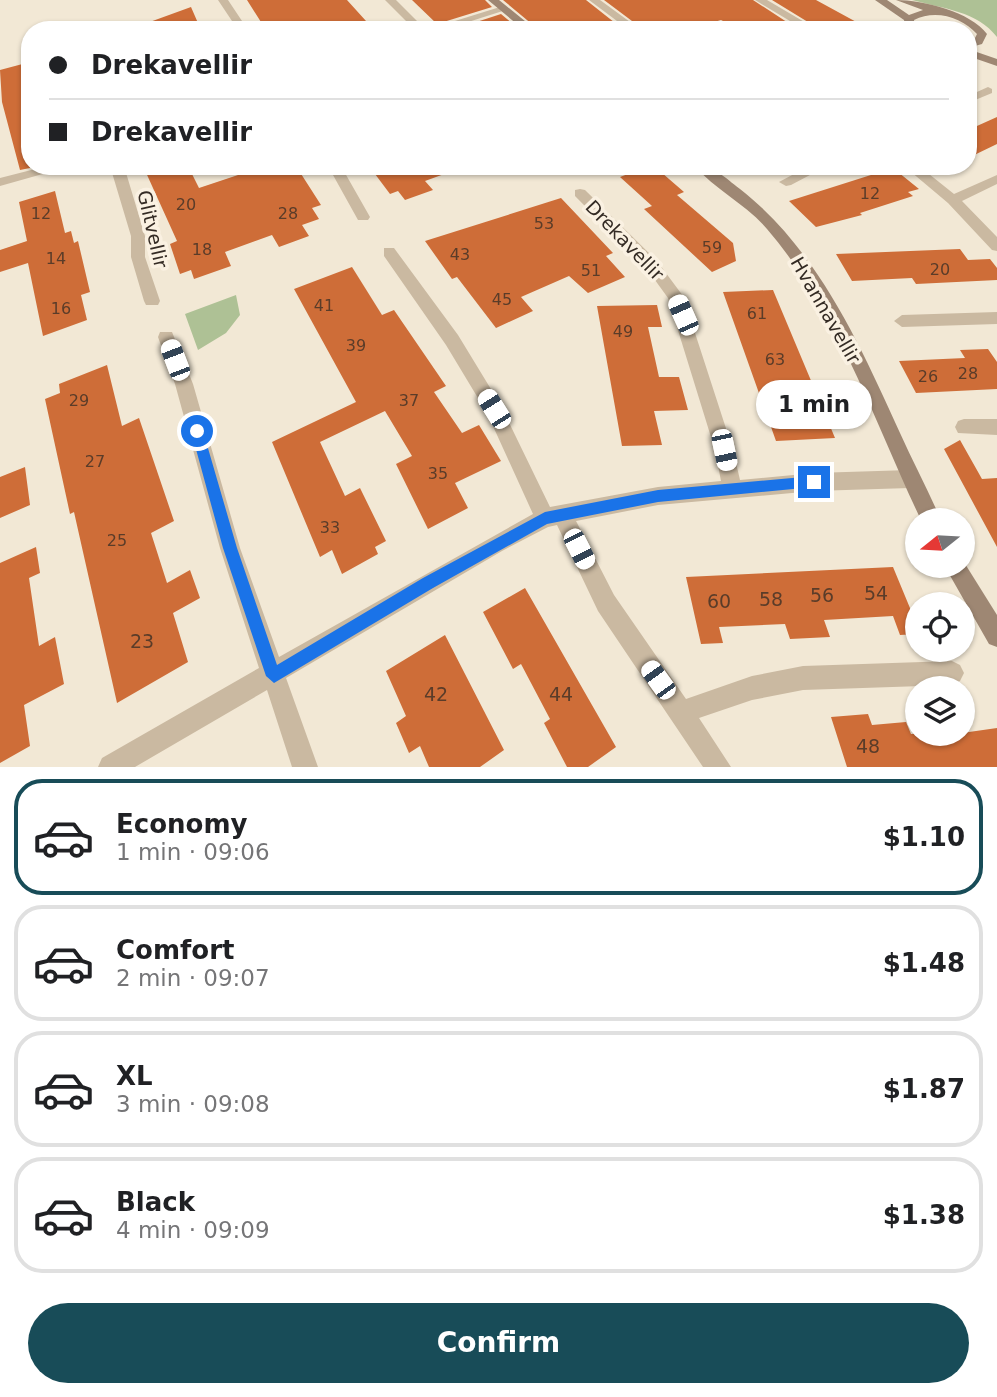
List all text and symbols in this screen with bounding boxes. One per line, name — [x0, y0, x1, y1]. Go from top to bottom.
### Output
text: Drekavellir — [91, 50, 252, 80]
text: Drekavellir — [91, 117, 252, 147]
house number: 12 — [860, 184, 880, 203]
street label: Glitvellir — [133, 188, 173, 270]
house number: 20 — [176, 195, 196, 214]
street label: Drekavellir — [581, 195, 669, 285]
house number: 12 — [31, 204, 51, 223]
house number: 28 — [278, 204, 298, 223]
house number: 53 — [534, 214, 554, 233]
house number: 59 — [702, 238, 722, 257]
house number: 18 — [192, 240, 212, 259]
house number: 43 — [450, 245, 470, 264]
house number: 14 — [46, 249, 66, 268]
street label: Hvannavellir — [787, 253, 865, 367]
house number: 20 — [930, 260, 950, 279]
house number: 51 — [581, 261, 601, 280]
house number: 45 — [492, 290, 512, 309]
car — [665, 292, 702, 338]
house number: 41 — [314, 296, 334, 315]
house number: 16 — [51, 299, 71, 318]
house number: 61 — [747, 304, 767, 323]
house number: 49 — [613, 322, 633, 341]
house number: 39 — [346, 336, 366, 355]
car — [158, 337, 193, 383]
house number: 63 — [765, 350, 785, 369]
house number: 28 — [958, 364, 978, 383]
house number: 26 — [918, 367, 938, 386]
callout: 1 min — [756, 380, 872, 430]
car — [474, 386, 515, 432]
house number: 29 — [69, 391, 89, 410]
house number: 37 — [399, 391, 419, 410]
text: 1 min — [778, 391, 850, 417]
route start — [181, 415, 213, 447]
car — [710, 427, 739, 473]
house number: 27 — [85, 452, 105, 471]
house number: 35 — [428, 464, 448, 483]
route end — [798, 466, 830, 498]
north arrow — [905, 508, 975, 578]
map controls — [905, 508, 975, 746]
house number: 33 — [320, 518, 340, 537]
car — [561, 526, 598, 572]
house number: 25 — [107, 531, 127, 550]
house number: 54 — [864, 582, 888, 604]
house number: 56 — [810, 584, 834, 606]
house number: 58 — [759, 588, 783, 610]
house number: 60 — [707, 590, 731, 612]
button: locate — [905, 592, 975, 662]
house number: 23 — [130, 630, 154, 652]
car — [638, 657, 679, 703]
button: layers — [905, 676, 975, 746]
house number: 42 — [424, 683, 448, 705]
house number: 44 — [549, 683, 573, 705]
house number: 48 — [856, 735, 880, 757]
icon: car — [32, 806, 95, 869]
text: Economy — [116, 809, 247, 839]
text: $1.10 — [883, 822, 965, 852]
text: 1 min · 09:06 — [116, 839, 270, 865]
icon: car — [32, 932, 95, 995]
text: Comfort — [116, 935, 234, 965]
text: $1.48 — [883, 948, 965, 978]
text: 2 min · 09:07 — [116, 965, 270, 991]
icon: car — [32, 1058, 95, 1121]
text: XL — [116, 1061, 153, 1091]
text: $1.87 — [883, 1074, 965, 1104]
text: 3 min · 09:08 — [116, 1091, 270, 1117]
icon: car — [32, 1184, 95, 1247]
text: Black — [116, 1187, 195, 1217]
text: $1.38 — [883, 1200, 965, 1230]
text: 4 min · 09:09 — [116, 1217, 270, 1243]
button: Confirm — [28, 1303, 969, 1383]

